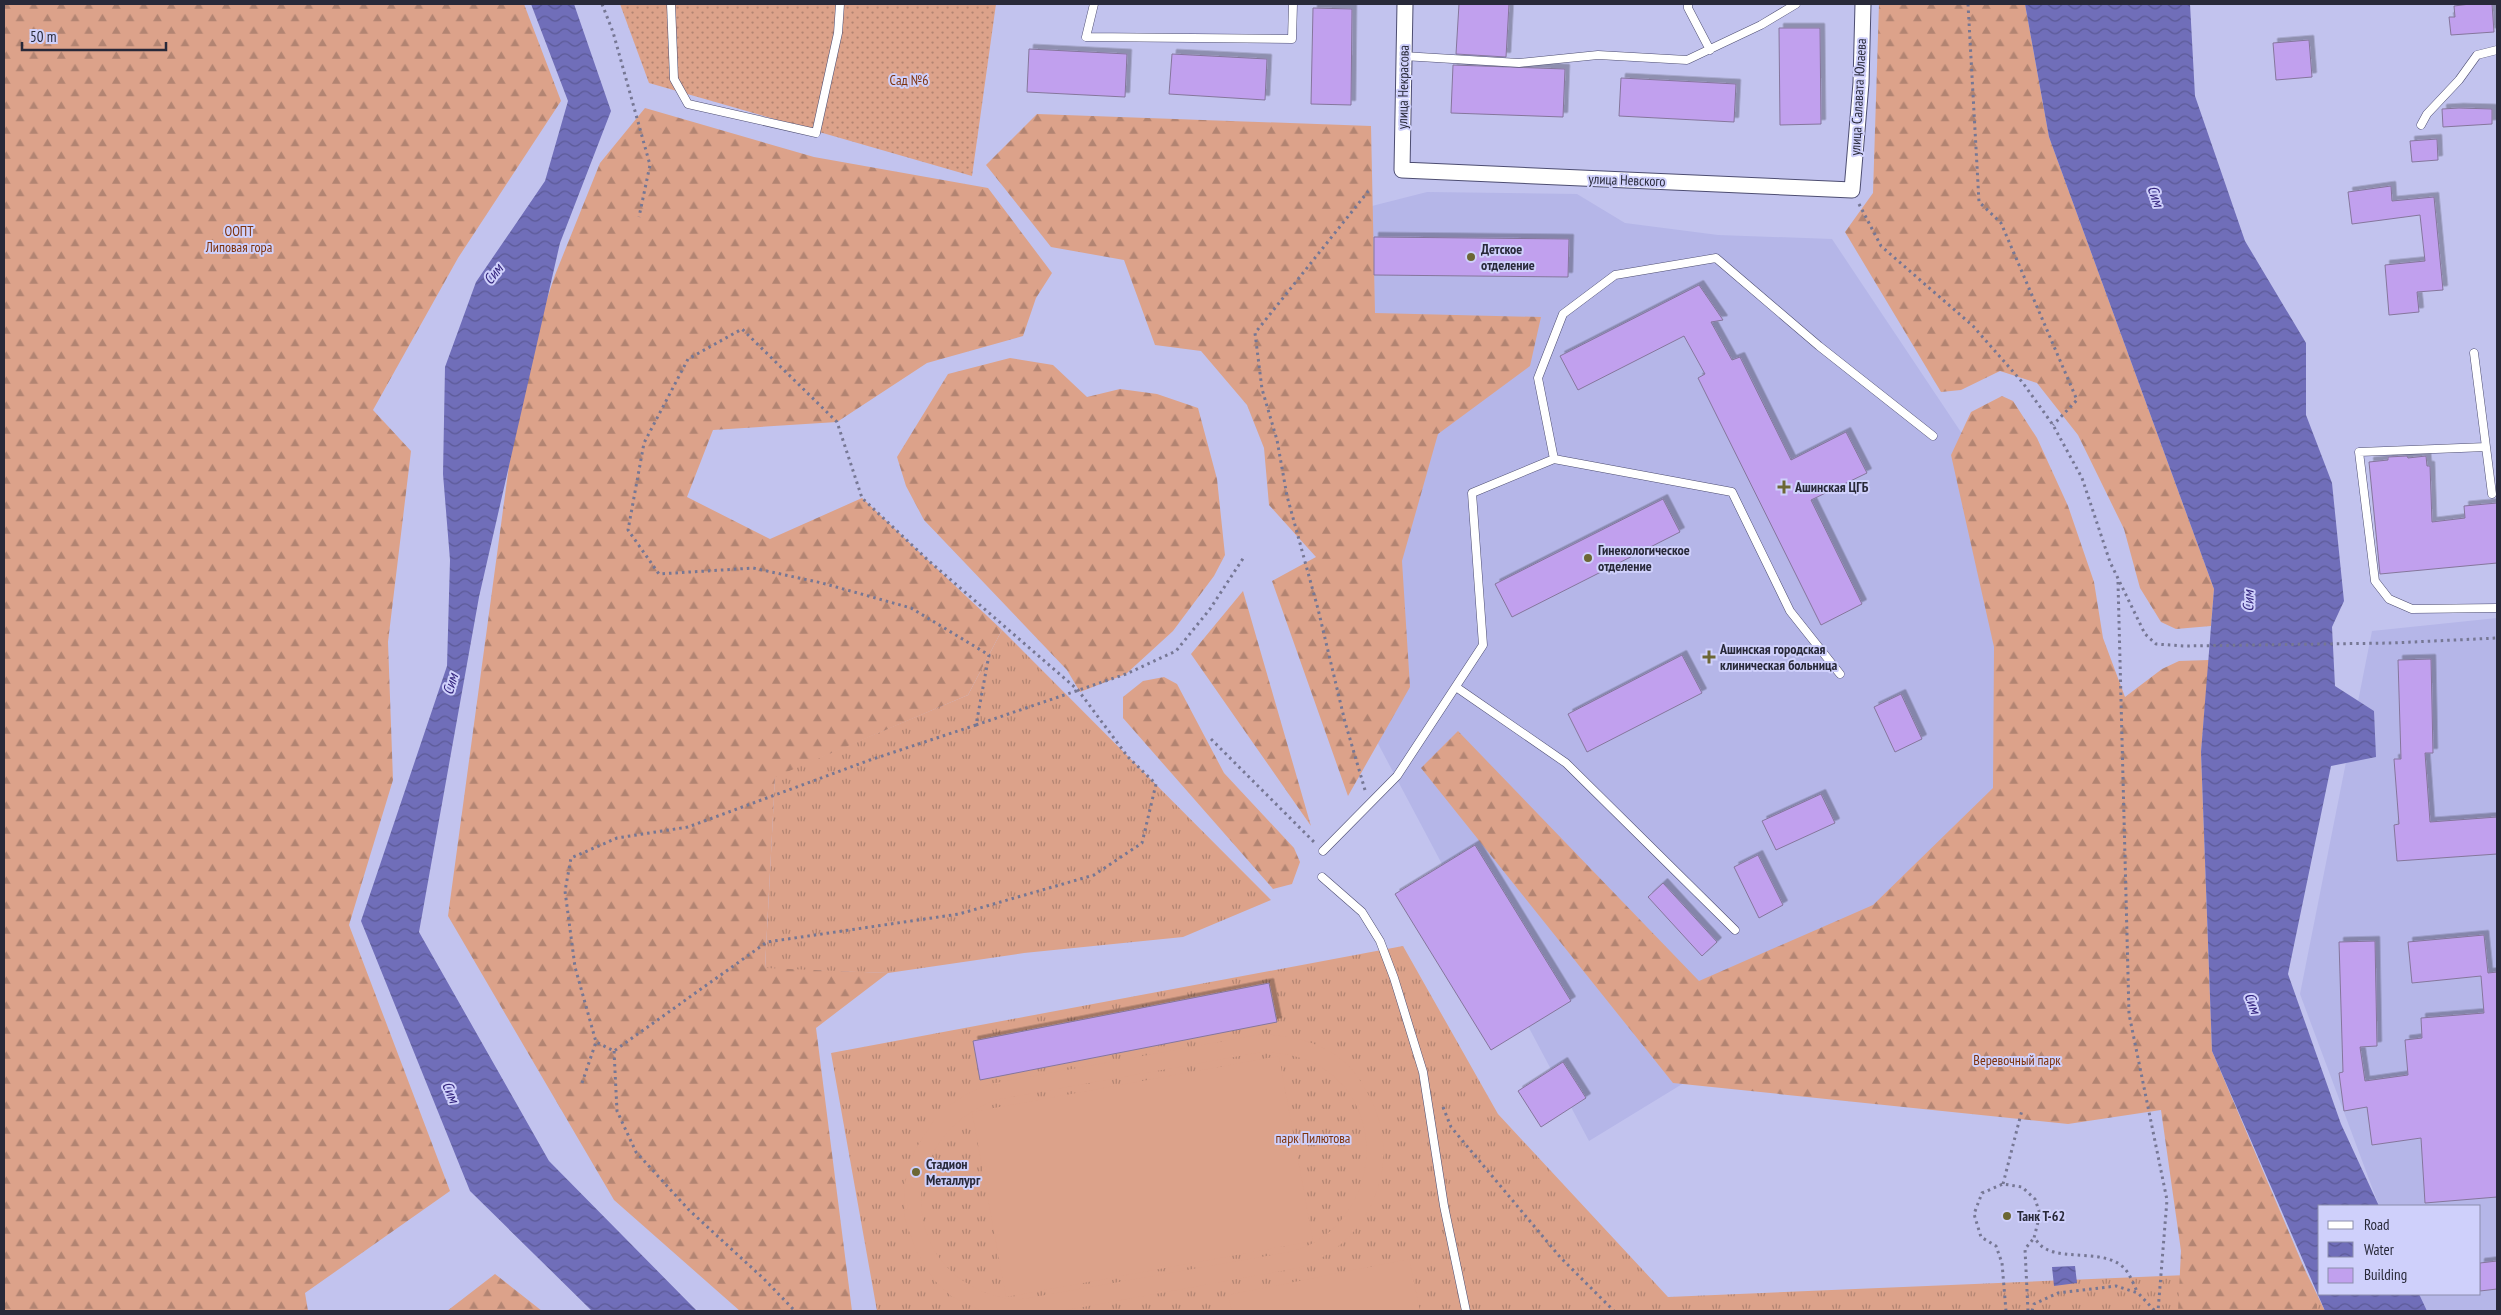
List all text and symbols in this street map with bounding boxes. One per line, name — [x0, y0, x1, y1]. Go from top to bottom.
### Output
scale bar — [22, 20, 166, 52]
text: 50 m — [30, 27, 56, 46]
street label: улица Салавата Юлаева — [1846, 38, 1870, 156]
street label: улица Некрасова — [1393, 45, 1413, 129]
park label: Сад №6 — [890, 71, 928, 89]
street label: улица Невского — [1588, 170, 1666, 190]
water label: Сим — [2144, 183, 2169, 210]
park label: ООПТ Липовая гора — [205, 222, 272, 256]
place label: Детское отделение — [1481, 240, 1535, 274]
marker: Детское отделение — [1465, 251, 1477, 263]
water label: Сим — [479, 259, 508, 288]
place label: Ашинская ЦГБ — [1794, 478, 1869, 496]
marker: Ашинская ЦГБ — [1777, 480, 1791, 494]
place label: Гинекологическое отделение — [1598, 541, 1690, 575]
marker: Гинекологическое отделение — [1582, 552, 1594, 564]
water label: Сим — [2238, 589, 2258, 612]
place label: Ашинская городская клиническая больница — [1719, 640, 1837, 674]
marker: Ашинская городская клиническая больница — [1702, 650, 1716, 664]
water label: Сим — [438, 670, 463, 697]
water label: Сим — [2240, 990, 2266, 1017]
park label: Веревочный парк — [1973, 1051, 2061, 1069]
water label: Сим — [438, 1078, 464, 1107]
park label: парк Пилютова — [1276, 1129, 1350, 1147]
place label: Стадион Металлург — [926, 1155, 981, 1189]
marker: Стадион Металлург — [910, 1166, 922, 1178]
legend — [2318, 1205, 2481, 1295]
place label: Танк Т-62 — [2017, 1207, 2065, 1225]
marker: Танк Т-62 — [2001, 1210, 2013, 1222]
text: Road — [2364, 1215, 2390, 1234]
text: Water — [2364, 1240, 2395, 1259]
text: Building — [2364, 1265, 2407, 1284]

